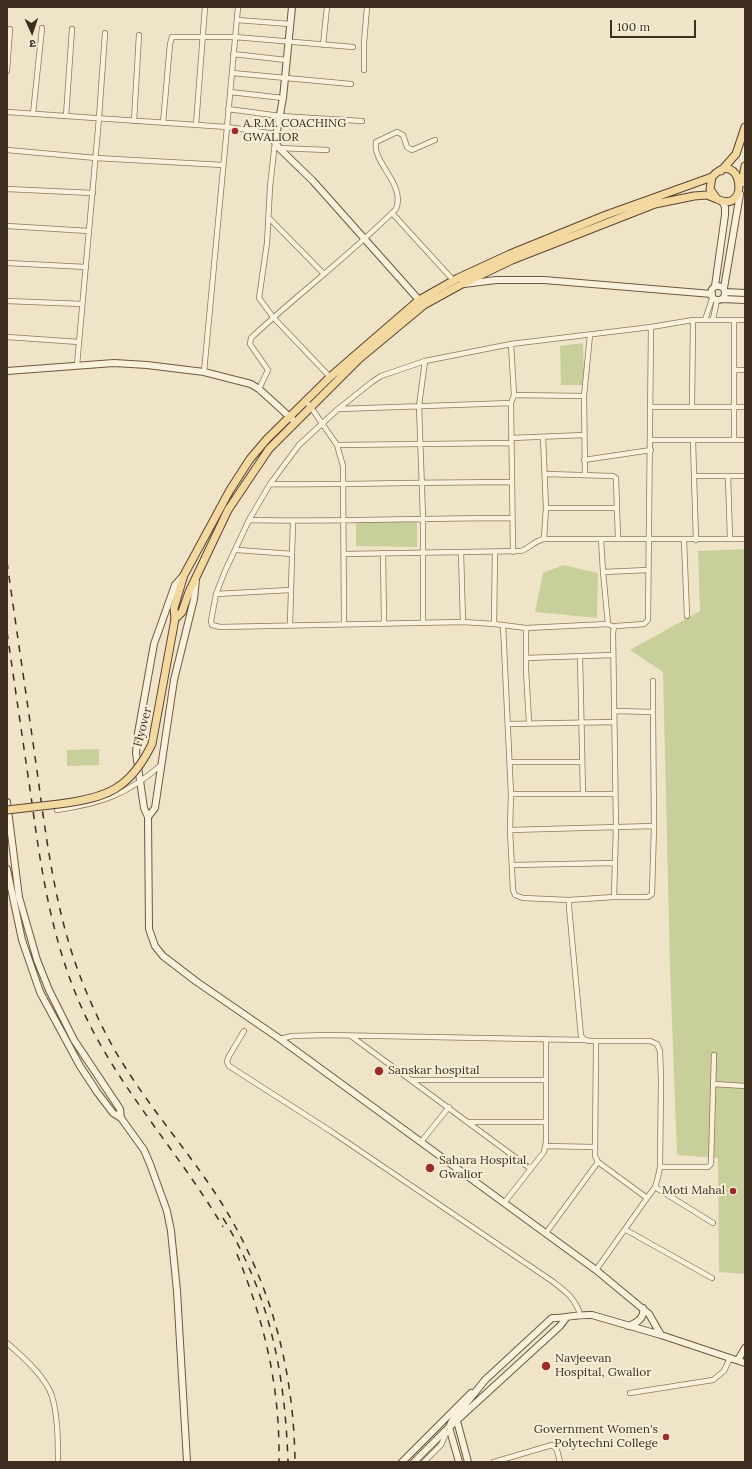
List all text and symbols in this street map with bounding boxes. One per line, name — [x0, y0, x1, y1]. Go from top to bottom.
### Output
north arrow — [12, 12, 52, 52]
scale bar — [612, 12, 698, 38]
text: 100 m — [617, 19, 650, 34]
text: उ — [29, 37, 36, 51]
place label: A.R.M. COACHING GWALIOR — [243, 117, 346, 145]
marker: A.R.M. COACHING GWALIOR — [230, 126, 240, 136]
street label: Flyover — [131, 706, 155, 748]
place label: Sanskar hospital — [388, 1064, 479, 1078]
marker: Sanskar hospital — [373, 1065, 385, 1077]
place label: Sahara Hospital, Gwalior — [439, 1154, 529, 1182]
marker: Sahara Hospital, Gwalior — [424, 1162, 436, 1174]
place label: Moti Mahal — [662, 1184, 725, 1198]
marker: Moti Mahal — [728, 1186, 738, 1196]
place label: Navjeevan Hospital, Gwalior — [555, 1352, 651, 1380]
marker: Navjeevan Hospital, Gwalior — [540, 1360, 552, 1372]
place label: Government Women's Polytechni College — [534, 1423, 658, 1451]
marker: Government Women's Polytechni College — [661, 1432, 671, 1442]

